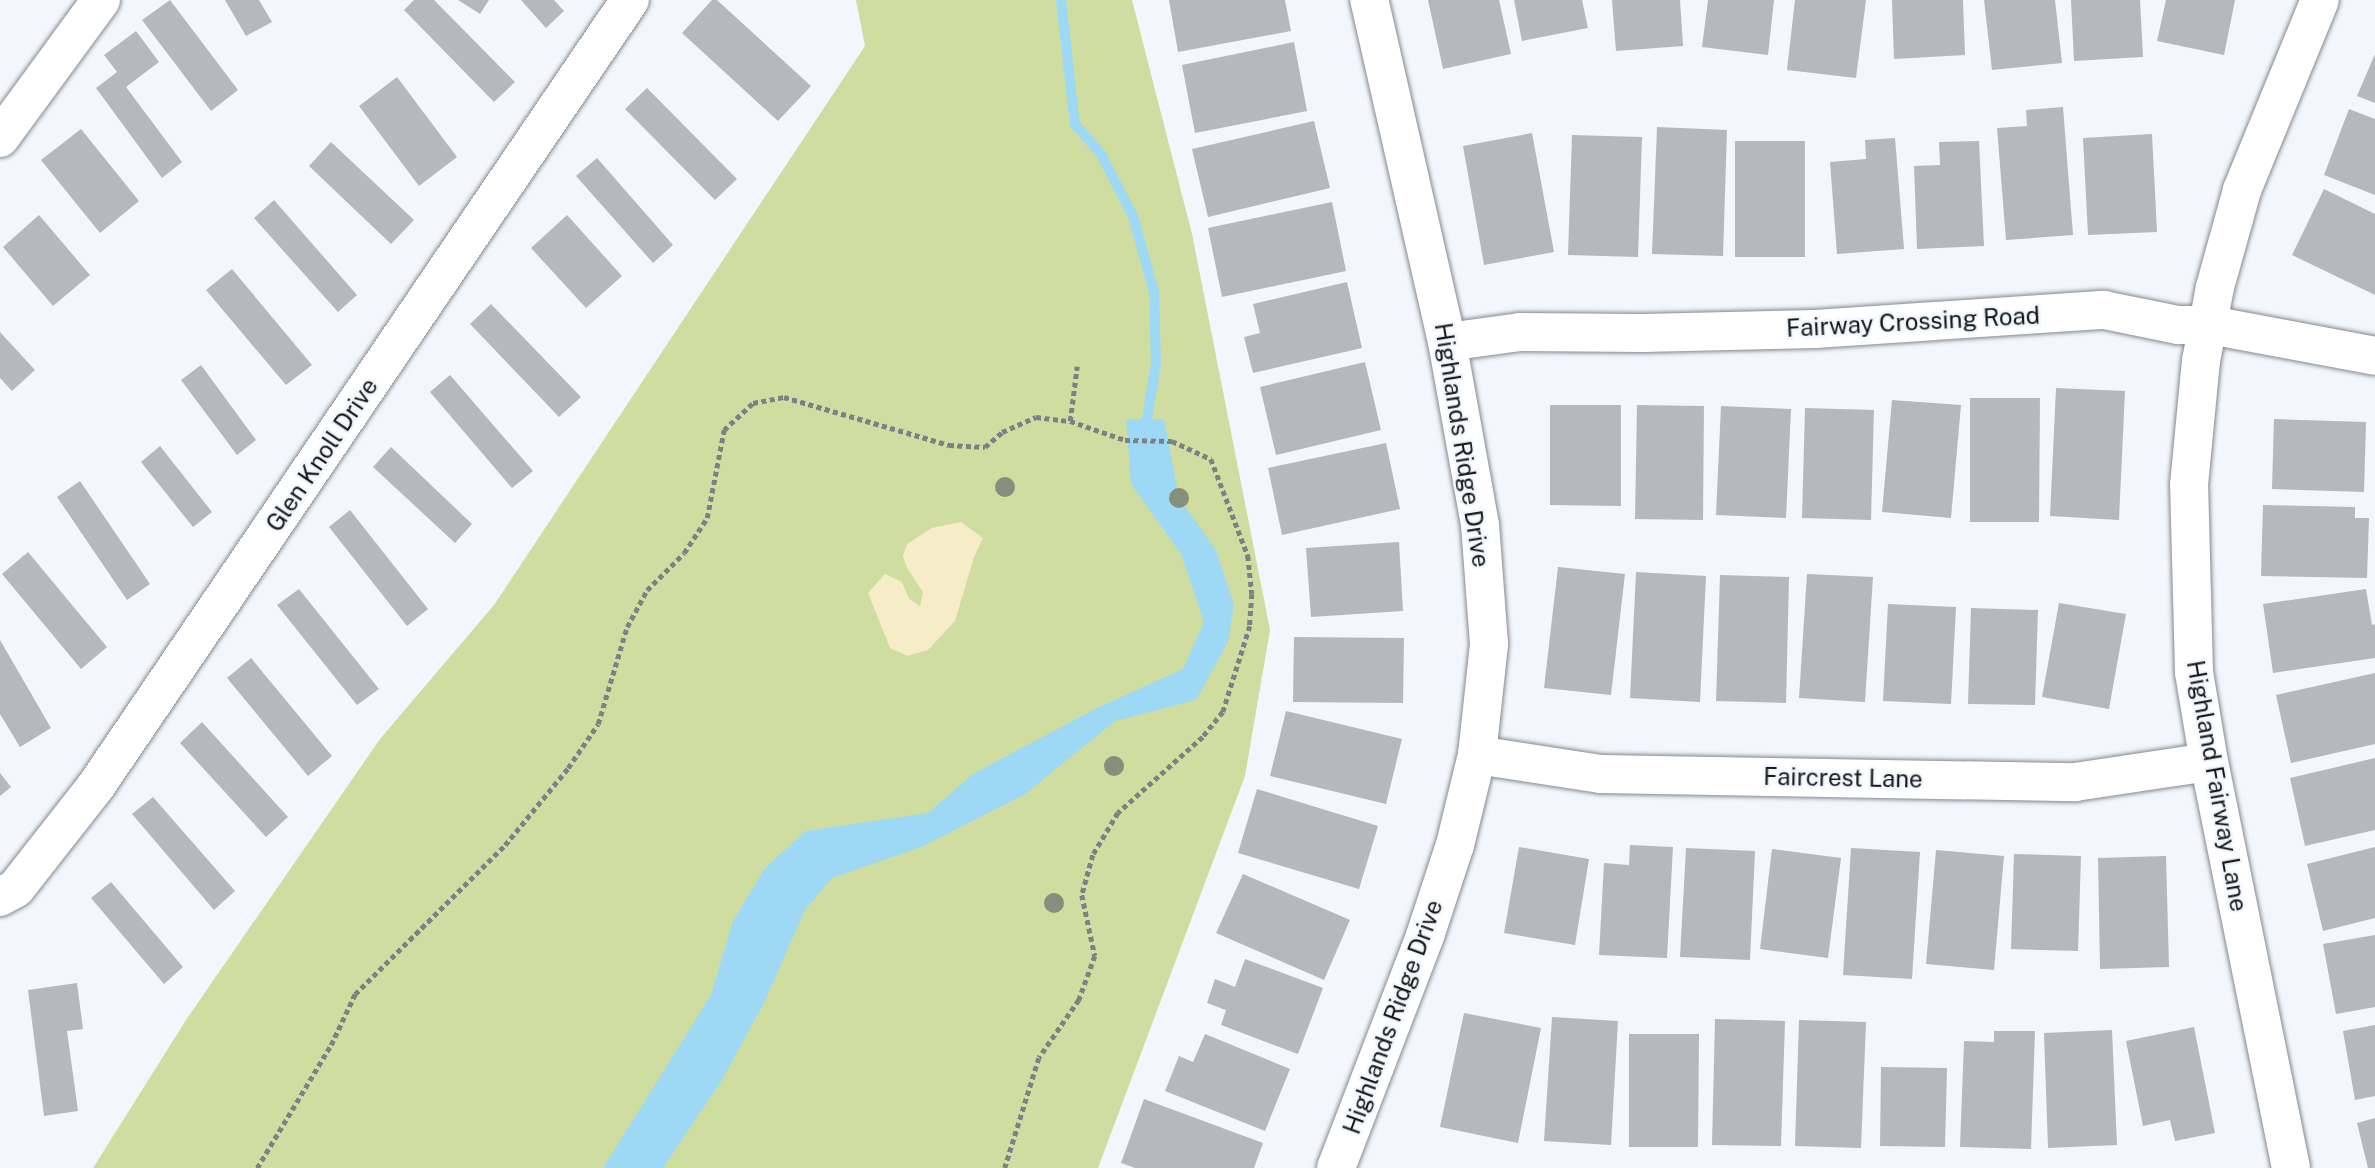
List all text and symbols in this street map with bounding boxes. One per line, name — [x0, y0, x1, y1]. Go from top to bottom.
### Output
street label: Fairway Crossing Road — [1785, 301, 2041, 343]
street label: Highlands Ridge Drive — [1428, 321, 1496, 569]
street label: Glen Knoll Drive — [260, 373, 384, 537]
street label: Highland Fairway Lane — [2181, 658, 2253, 914]
street label: Faircrest Lane — [1763, 762, 1923, 794]
street label: Highlands Ridge Drive — [1337, 896, 1449, 1138]

